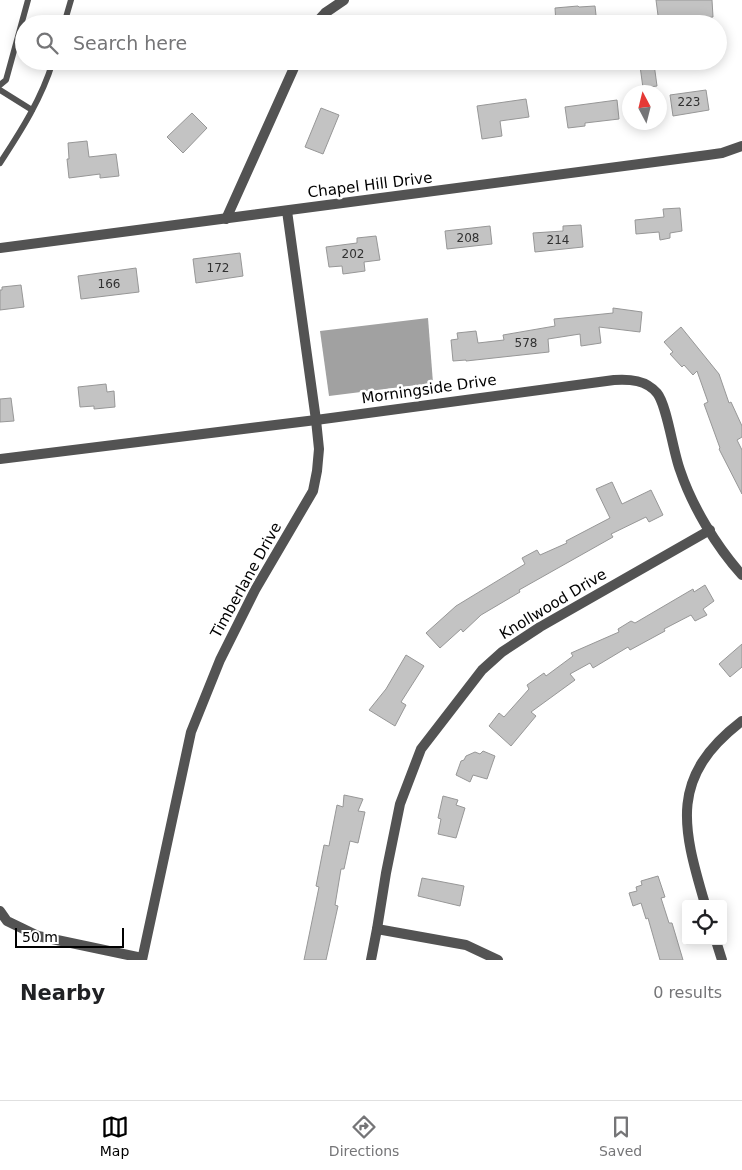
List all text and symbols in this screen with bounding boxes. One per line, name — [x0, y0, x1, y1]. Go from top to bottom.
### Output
search box — [15, 15, 727, 70]
icon: search — [33, 29, 61, 57]
text: Search here — [73, 32, 187, 54]
north arrow — [622, 85, 667, 130]
house number: 223 — [678, 95, 700, 109]
street label: Chapel Hill Drive — [307, 168, 433, 202]
house number: 208 — [457, 231, 479, 245]
house number: 214 — [547, 233, 569, 247]
house number: 202 — [342, 247, 364, 261]
house number: 172 — [207, 261, 229, 275]
house number: 166 — [98, 277, 120, 291]
house number: 578 — [515, 336, 537, 350]
street label: Morningside Drive — [360, 371, 498, 407]
street label: Timberlane Drive — [206, 519, 285, 642]
street label: Knollwood Drive — [496, 565, 610, 643]
map controls — [682, 900, 727, 945]
button: locate — [682, 900, 727, 945]
scale bar — [15, 925, 124, 948]
text: 50 m — [22, 929, 58, 945]
text: Nearby — [20, 981, 105, 1005]
text: 0 results — [653, 983, 722, 1002]
tab: Map — [100, 1113, 129, 1159]
tab: Directions — [329, 1113, 399, 1159]
tab: Saved — [599, 1113, 642, 1159]

